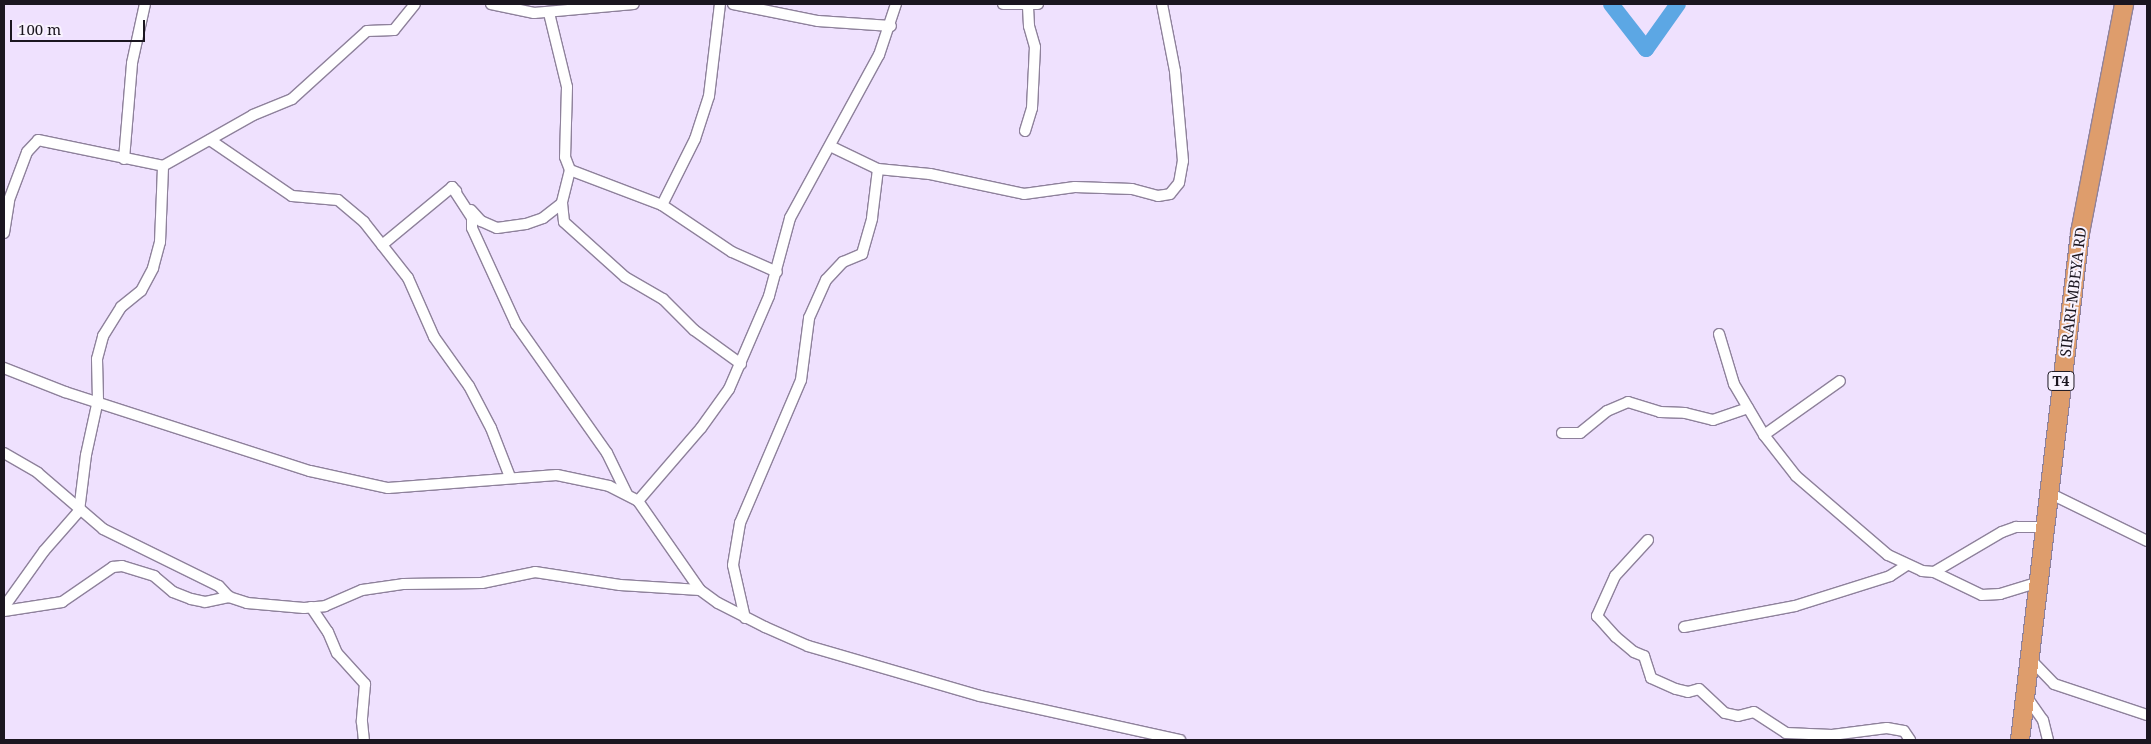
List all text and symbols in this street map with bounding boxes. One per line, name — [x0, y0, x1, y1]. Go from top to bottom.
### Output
scale bar — [12, 10, 148, 42]
text: 100 m — [18, 19, 61, 39]
street label: SIRARI-MBEYA RD — [2056, 226, 2090, 358]
road number: T4 — [2047, 370, 2075, 392]

